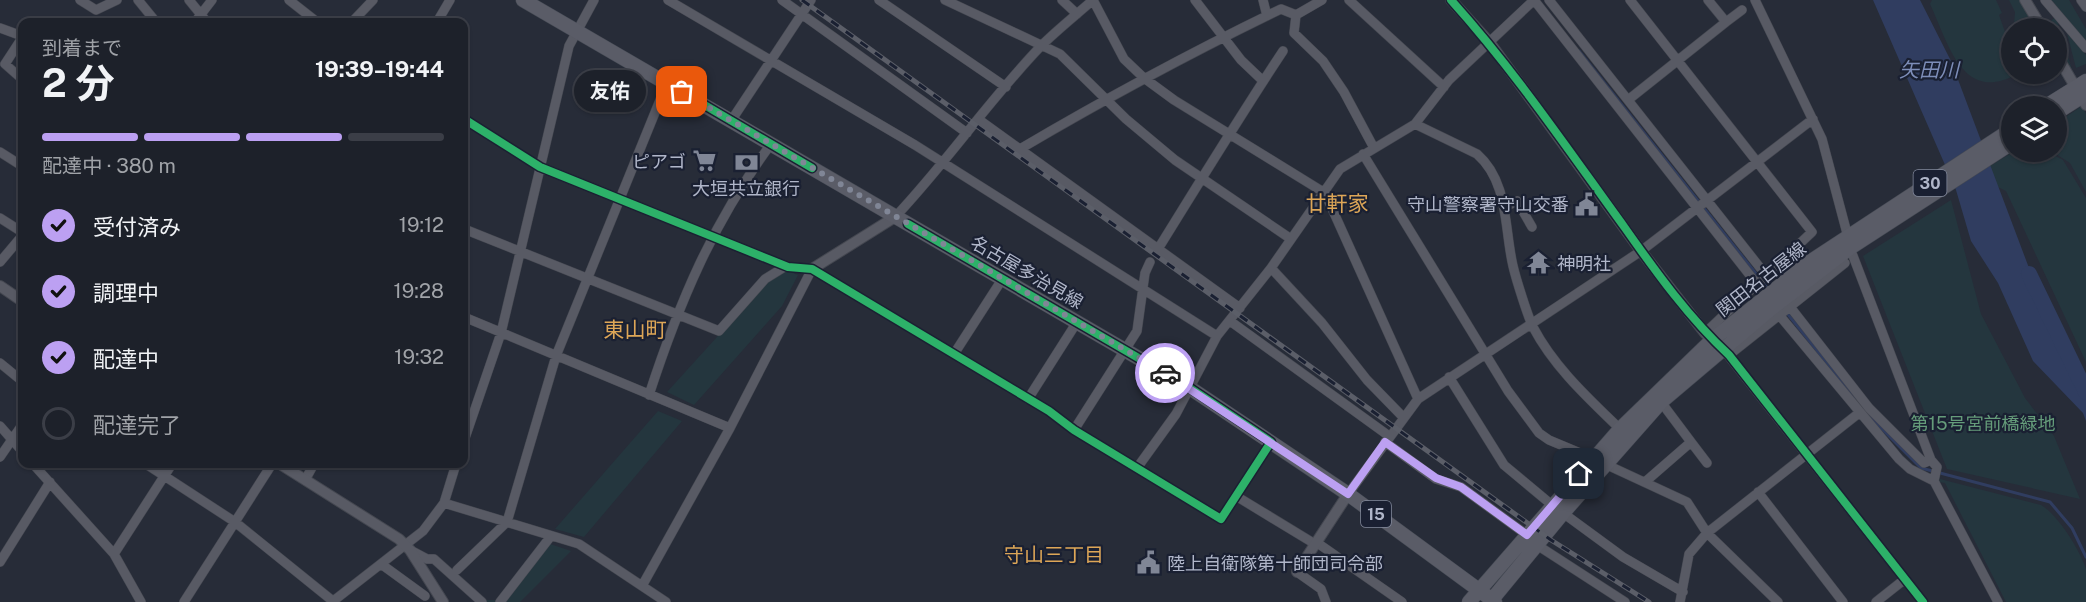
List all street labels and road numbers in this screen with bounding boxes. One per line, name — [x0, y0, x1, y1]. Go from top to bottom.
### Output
road number: 30 — [1914, 170, 1946, 196]
street label: 名古屋多治見線 — [967, 231, 1087, 313]
street label: 関田名古屋線 — [1712, 237, 1810, 321]
road number: 15 — [1361, 501, 1391, 527]

